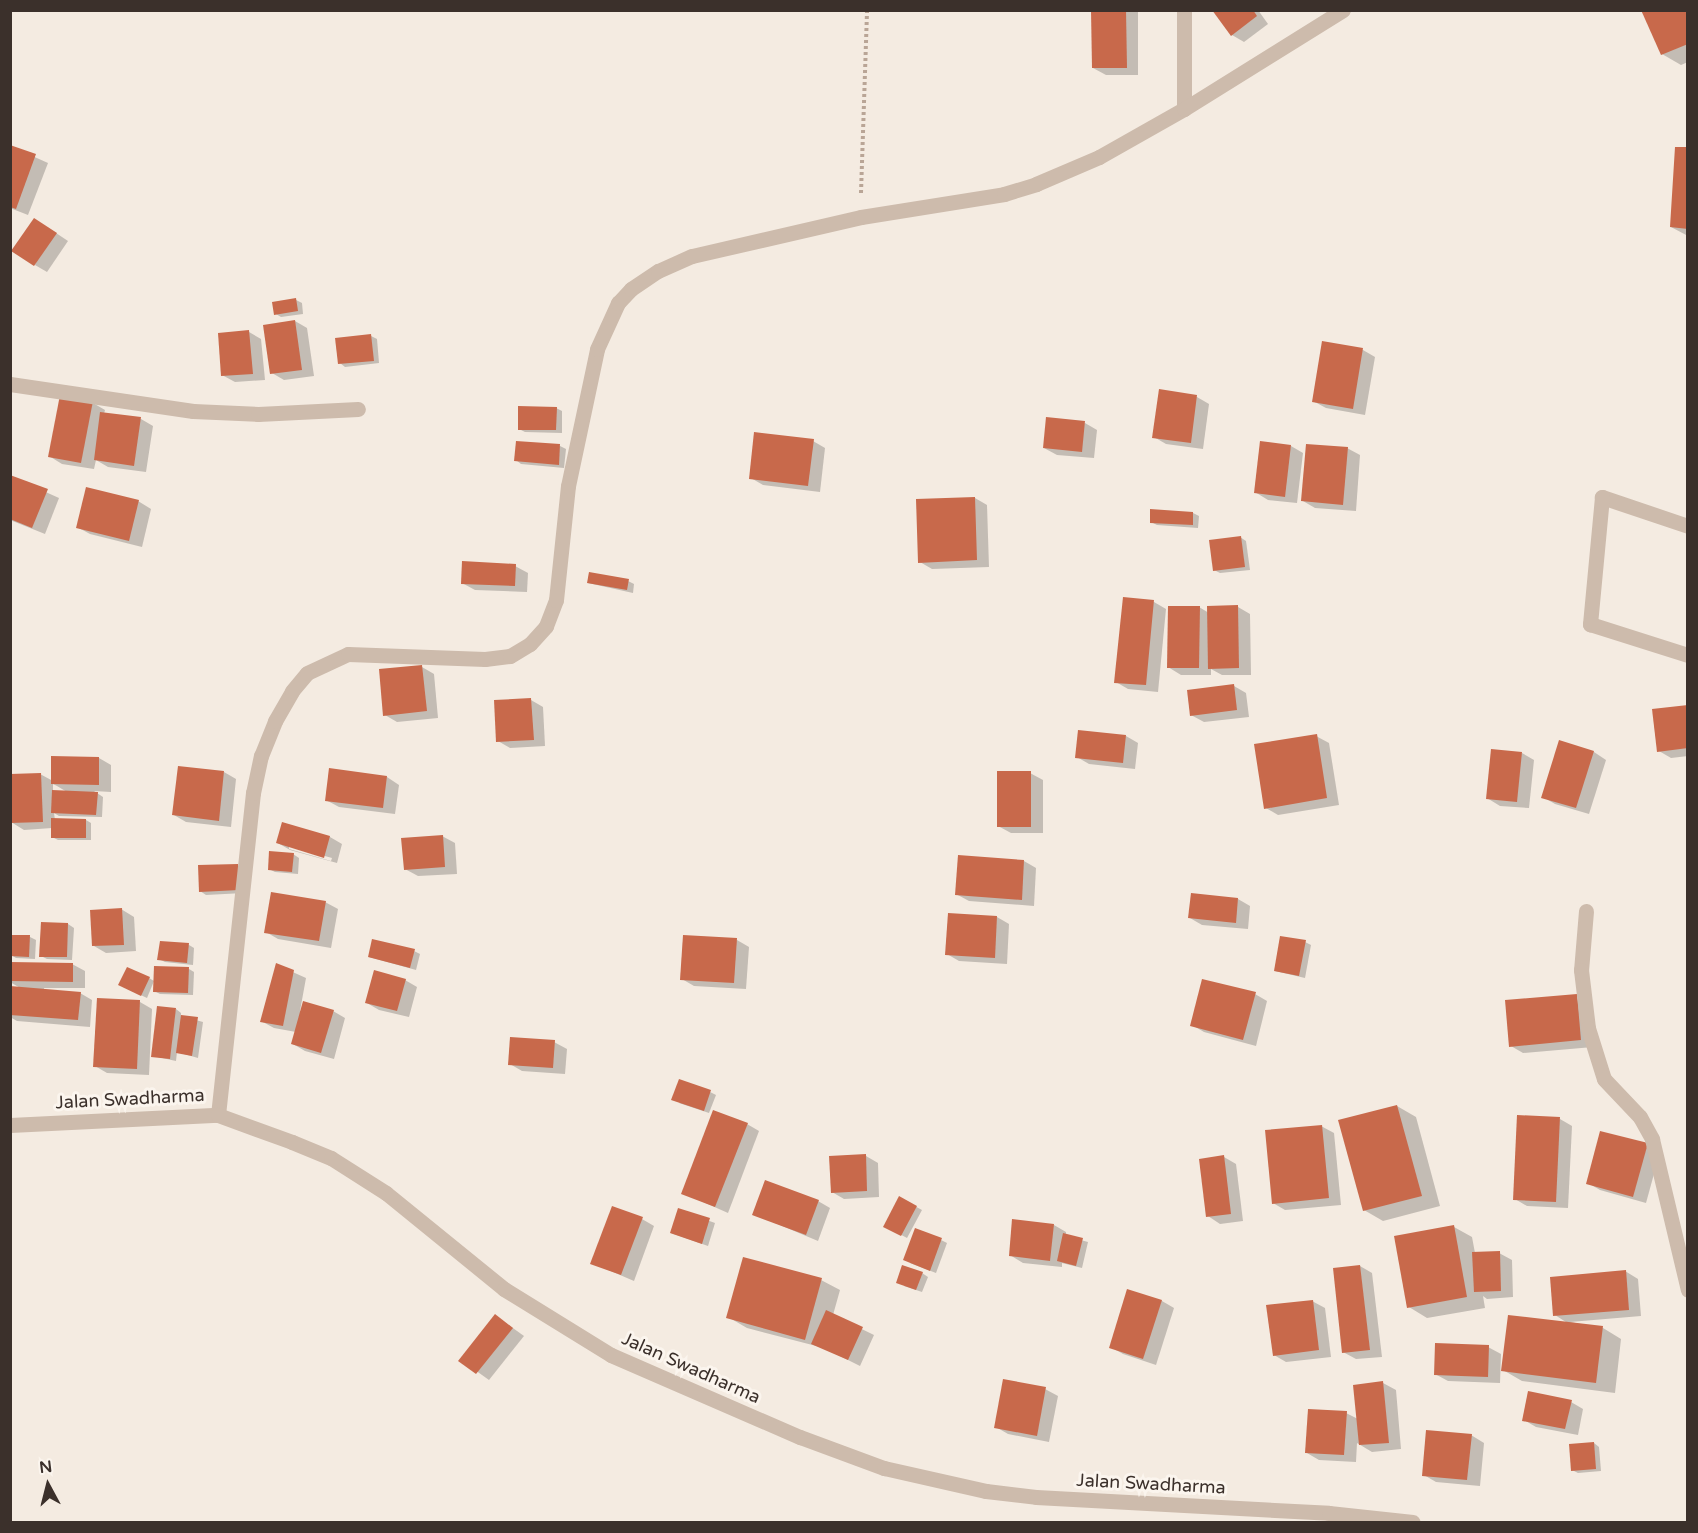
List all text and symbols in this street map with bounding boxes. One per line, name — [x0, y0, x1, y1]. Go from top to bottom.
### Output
street label: Jalan Swadharma — [55, 1084, 205, 1114]
street label: Jalan Swadharma — [618, 1328, 764, 1408]
north arrow — [18, 1455, 78, 1515]
text: N — [38, 1456, 53, 1478]
street label: Jalan Swadharma — [1076, 1469, 1226, 1499]

